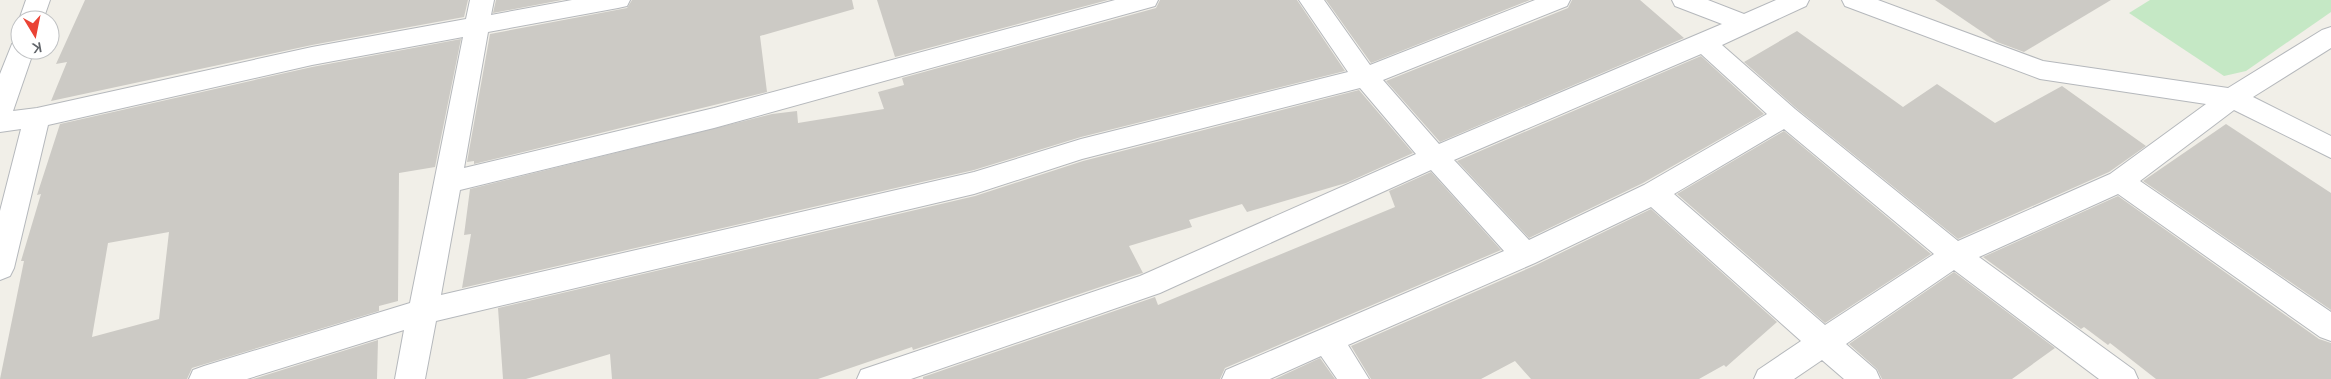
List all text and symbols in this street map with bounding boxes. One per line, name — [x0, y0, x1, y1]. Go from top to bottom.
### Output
north arrow — [10, 10, 60, 60]
text: K — [30, 38, 43, 58]

